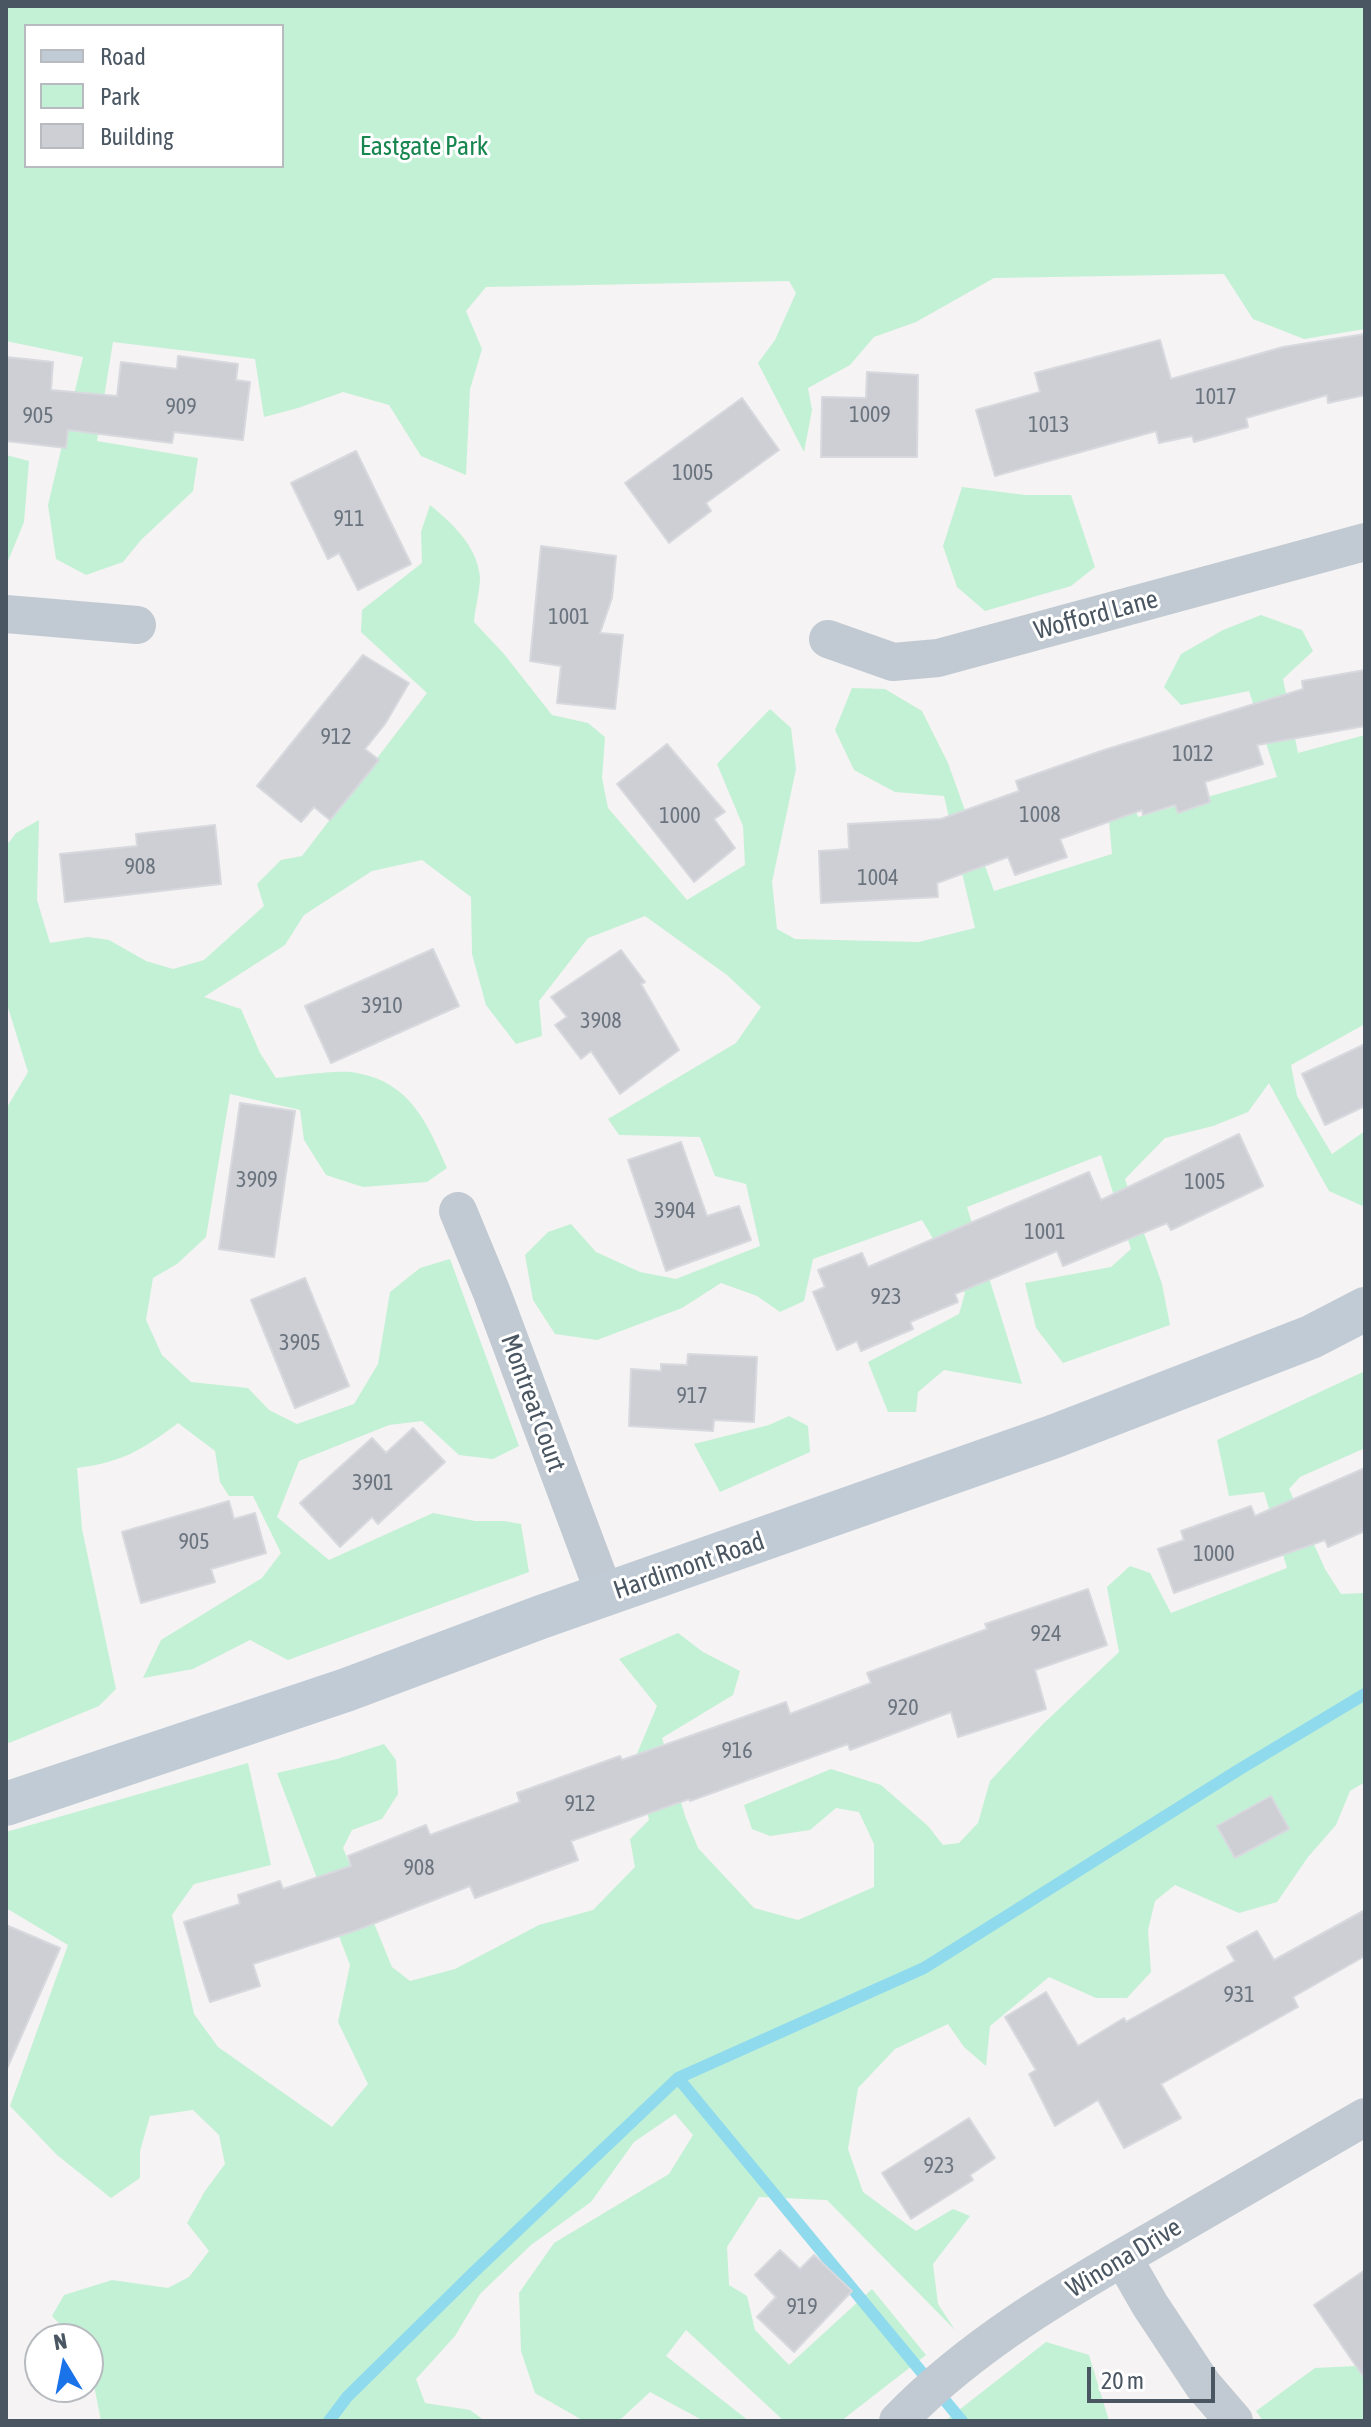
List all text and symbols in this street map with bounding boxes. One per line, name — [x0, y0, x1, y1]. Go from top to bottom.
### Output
legend — [24, 24, 284, 168]
text: Road — [100, 43, 146, 70]
text: Park — [100, 83, 140, 110]
text: Building — [100, 123, 173, 150]
park label: Eastgate Park — [360, 131, 488, 163]
house number: 1017 — [1195, 384, 1237, 410]
house number: 909 — [165, 394, 197, 420]
house number: 1009 — [849, 402, 891, 428]
house number: 905 — [22, 403, 54, 429]
house number: 1013 — [1028, 412, 1070, 438]
house number: 1005 — [672, 460, 714, 486]
house number: 911 — [333, 506, 365, 532]
street label: Wofford Lane — [1031, 584, 1161, 646]
house number: 1001 — [548, 604, 590, 630]
house number: 912 — [320, 724, 352, 750]
house number: 1012 — [1172, 741, 1214, 767]
house number: 1008 — [1019, 802, 1061, 828]
house number: 1000 — [659, 803, 701, 829]
house number: 908 — [124, 854, 156, 880]
house number: 1004 — [857, 865, 899, 891]
house number: 3910 — [361, 993, 403, 1019]
house number: 3908 — [580, 1008, 622, 1034]
house number: 3909 — [236, 1167, 278, 1193]
house number: 1005 — [1184, 1169, 1226, 1195]
house number: 3904 — [654, 1198, 696, 1224]
house number: 1001 — [1024, 1219, 1066, 1245]
house number: 923 — [870, 1284, 902, 1310]
house number: 3905 — [279, 1330, 321, 1356]
street label: Montreat Court — [494, 1330, 572, 1476]
house number: 917 — [676, 1383, 708, 1409]
house number: 3901 — [352, 1470, 394, 1496]
street label: Hardimont Road — [610, 1526, 768, 1606]
house number: 905 — [178, 1529, 210, 1555]
house number: 1000 — [1193, 1541, 1235, 1567]
house number: 924 — [1030, 1621, 1062, 1647]
house number: 920 — [887, 1695, 919, 1721]
house number: 916 — [721, 1738, 753, 1764]
house number: 912 — [564, 1791, 596, 1817]
house number: 908 — [403, 1855, 435, 1881]
house number: 931 — [1223, 1982, 1255, 2008]
house number: 923 — [923, 2153, 955, 2179]
street label: Winona Drive — [1061, 2212, 1187, 2304]
house number: 919 — [786, 2294, 818, 2320]
north arrow — [24, 2323, 104, 2403]
text: N — [52, 2327, 69, 2355]
scale bar — [1091, 2351, 1219, 2401]
text: 20 m — [1101, 2367, 1144, 2394]

